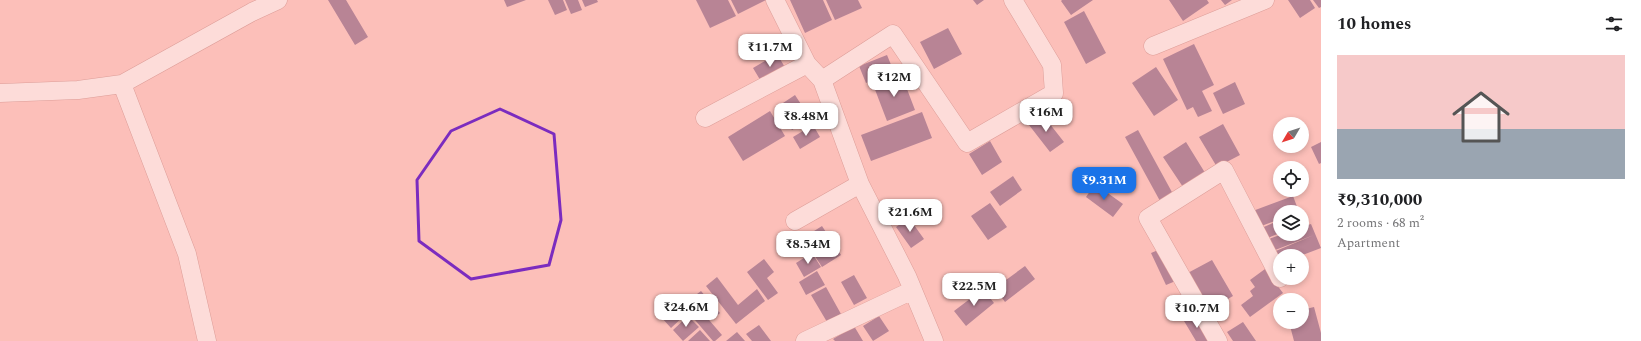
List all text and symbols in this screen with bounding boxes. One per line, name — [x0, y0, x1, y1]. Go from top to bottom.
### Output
text: 10 homes — [1337, 11, 1411, 37]
icon: filters — [1603, 13, 1625, 35]
pin: ₹11.7M — [737, 34, 803, 68]
text: ₹11.7M — [747, 37, 793, 57]
pin: ₹12M — [870, 64, 918, 98]
text: ₹12M — [877, 67, 911, 87]
icon: home — [1445, 81, 1517, 153]
pin: ₹16M — [1022, 99, 1070, 133]
text: ₹16M — [1029, 102, 1063, 122]
pin: ₹8.48M — [773, 103, 839, 137]
text: ₹8.48M — [783, 106, 829, 126]
north arrow — [1273, 117, 1309, 153]
map controls — [1273, 117, 1309, 329]
button: locate — [1273, 161, 1309, 197]
pin: ₹9.31M — [1071, 167, 1137, 201]
text: ₹9.31M — [1081, 170, 1127, 190]
text: ₹9,310,000 — [1337, 187, 1422, 213]
pin: ₹21.6M — [877, 199, 943, 233]
text: ₹21.6M — [887, 202, 933, 222]
button: layers — [1273, 205, 1309, 241]
text: 2 rooms · 68 m² — [1337, 213, 1424, 233]
pin: ₹8.54M — [775, 231, 841, 265]
text: Apartment — [1337, 233, 1400, 253]
text: ₹8.54M — [785, 234, 831, 254]
button: + — [1273, 249, 1309, 285]
pin: ₹22.5M — [941, 273, 1007, 307]
text: ₹22.5M — [951, 276, 997, 296]
button: − — [1273, 293, 1309, 329]
pin: ₹24.6M — [653, 294, 719, 328]
pin: ₹10.7M — [1164, 295, 1230, 329]
text: ₹24.6M — [663, 297, 709, 317]
text: ₹10.7M — [1174, 298, 1220, 318]

